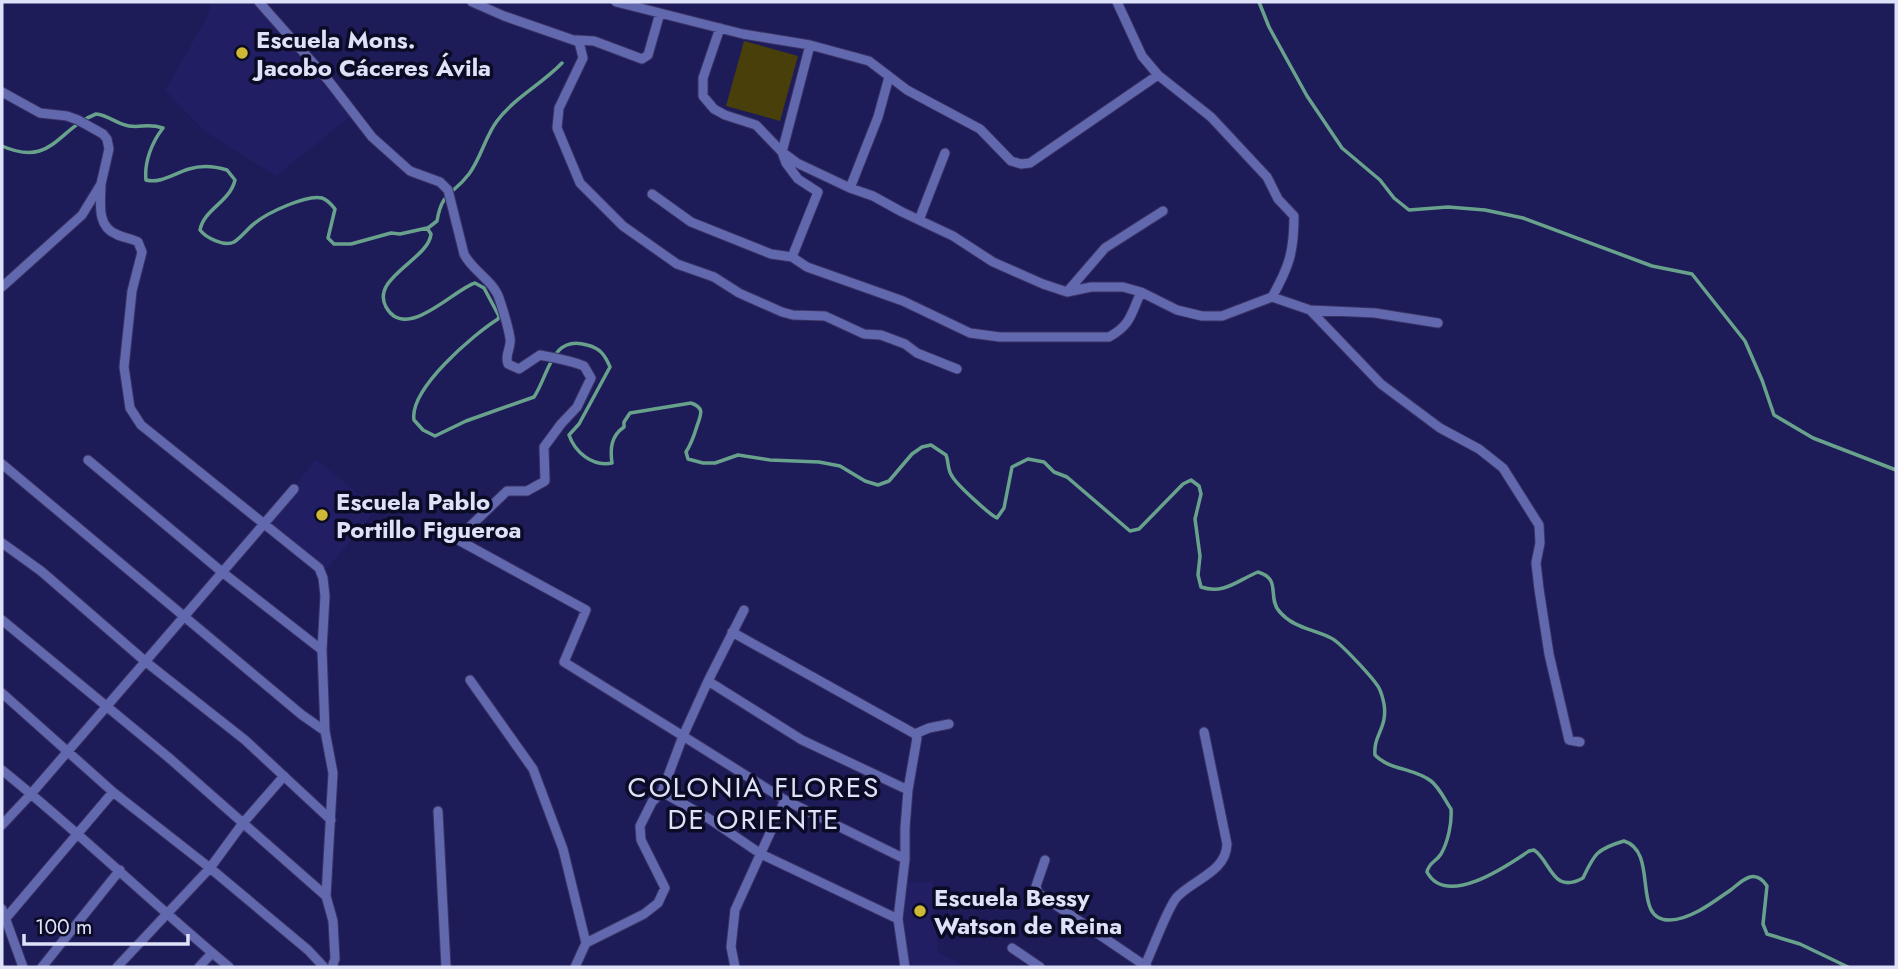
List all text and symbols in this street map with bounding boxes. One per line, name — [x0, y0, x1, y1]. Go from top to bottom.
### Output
place label: Escuela Mons. Jacobo Cáceres Ávila — [252, 22, 491, 85]
marker: Escuela Mons. Jacobo Cáceres Ávila — [234, 45, 250, 61]
place label: Escuela Pablo Portillo Figueroa — [336, 484, 522, 547]
marker: Escuela Pablo Portillo Figueroa — [314, 507, 330, 523]
district label: COLONIA FLORES DE ORIENTE — [628, 767, 880, 840]
place label: Escuela Bessy Watson de Reina — [934, 880, 1122, 943]
scale bar — [24, 902, 189, 946]
marker: Escuela Bessy Watson de Reina — [912, 903, 928, 919]
text: 100 m — [35, 912, 92, 942]

